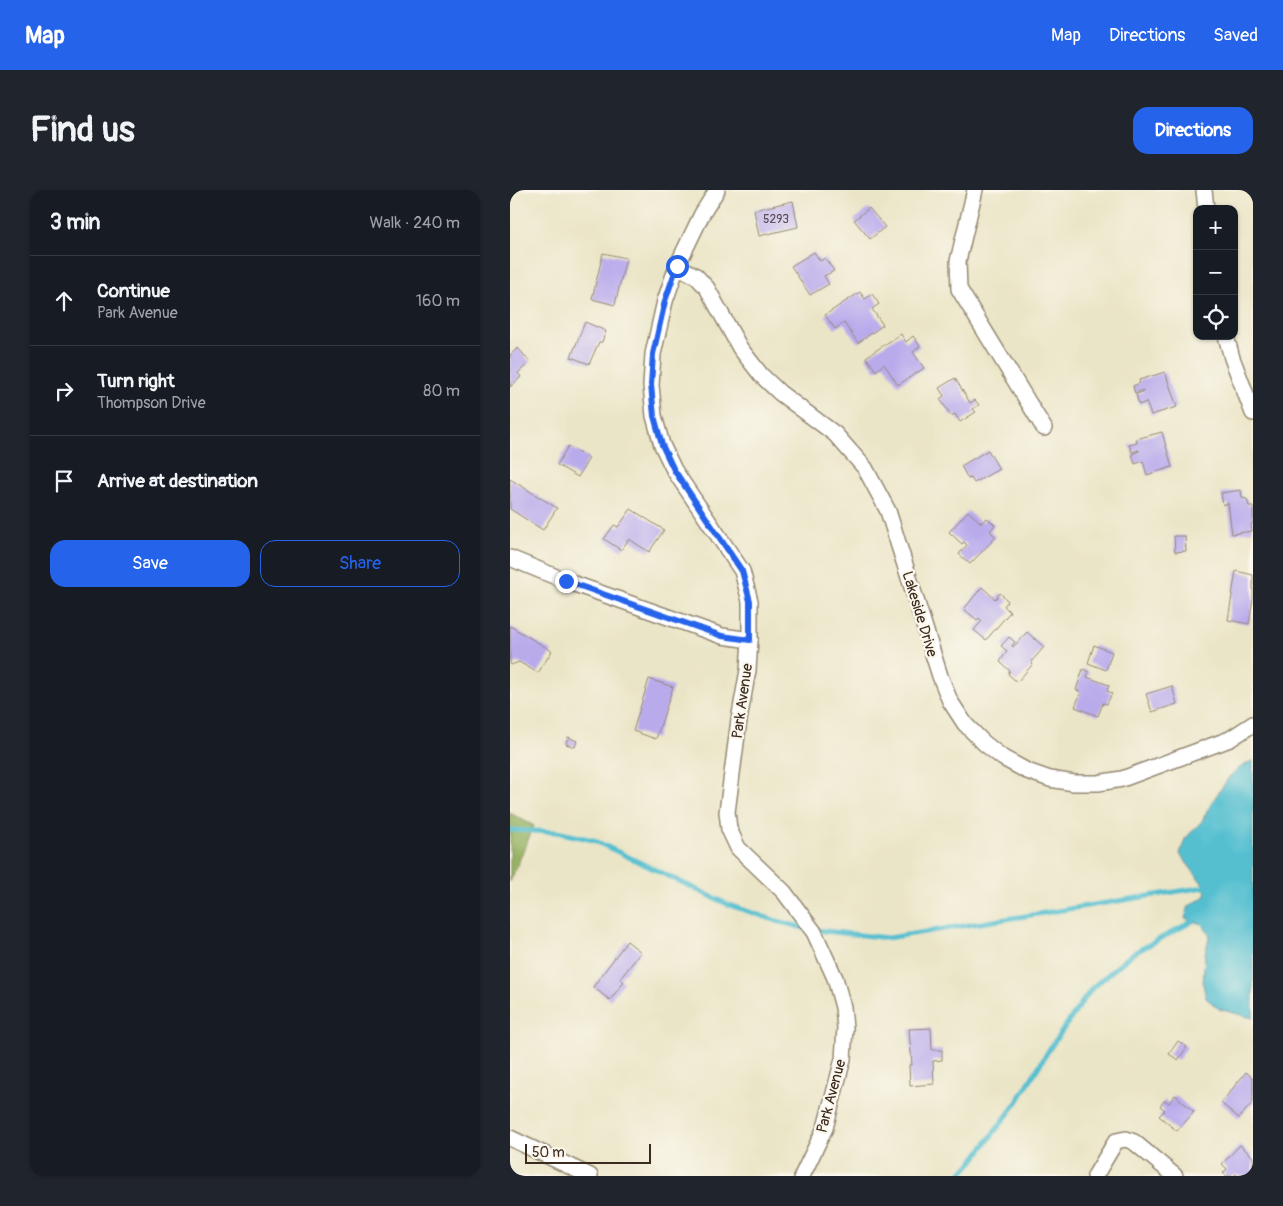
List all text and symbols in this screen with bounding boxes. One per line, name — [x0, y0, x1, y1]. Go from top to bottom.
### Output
text: Map — [25, 21, 65, 50]
text: Map — [1051, 24, 1081, 47]
text: Directions — [1109, 24, 1185, 47]
text: Saved — [1213, 24, 1258, 47]
button: Directions — [1133, 107, 1253, 154]
text: Find us — [30, 108, 135, 152]
map controls — [1193, 205, 1238, 340]
button: + — [1193, 205, 1238, 250]
text: 3 min — [50, 209, 100, 236]
house number: 5293 — [763, 212, 789, 227]
text: Walk · 240 m — [369, 213, 460, 233]
button: − — [1193, 250, 1238, 295]
route start — [666, 255, 689, 278]
text: Continue — [97, 279, 170, 303]
icon: ahead — [50, 287, 78, 315]
text: 160 m — [416, 291, 460, 311]
button: locate — [1193, 295, 1238, 340]
text: Park Avenue — [97, 303, 178, 323]
text: Turn right — [97, 369, 175, 393]
icon: right — [50, 377, 78, 405]
text: 80 m — [423, 381, 460, 401]
text: Thompson Drive — [97, 393, 206, 413]
icon: arrive — [50, 467, 78, 495]
text: Arrive at destination — [97, 469, 258, 493]
button: Save — [50, 540, 250, 587]
button: Share — [260, 540, 460, 587]
street label: Lakeside Drive — [897, 569, 942, 660]
route end — [555, 570, 578, 593]
street label: Park Avenue — [728, 662, 757, 740]
street label: Park Avenue — [813, 1057, 851, 1135]
scale bar — [525, 1141, 651, 1164]
text: 50 m — [532, 1144, 565, 1161]

